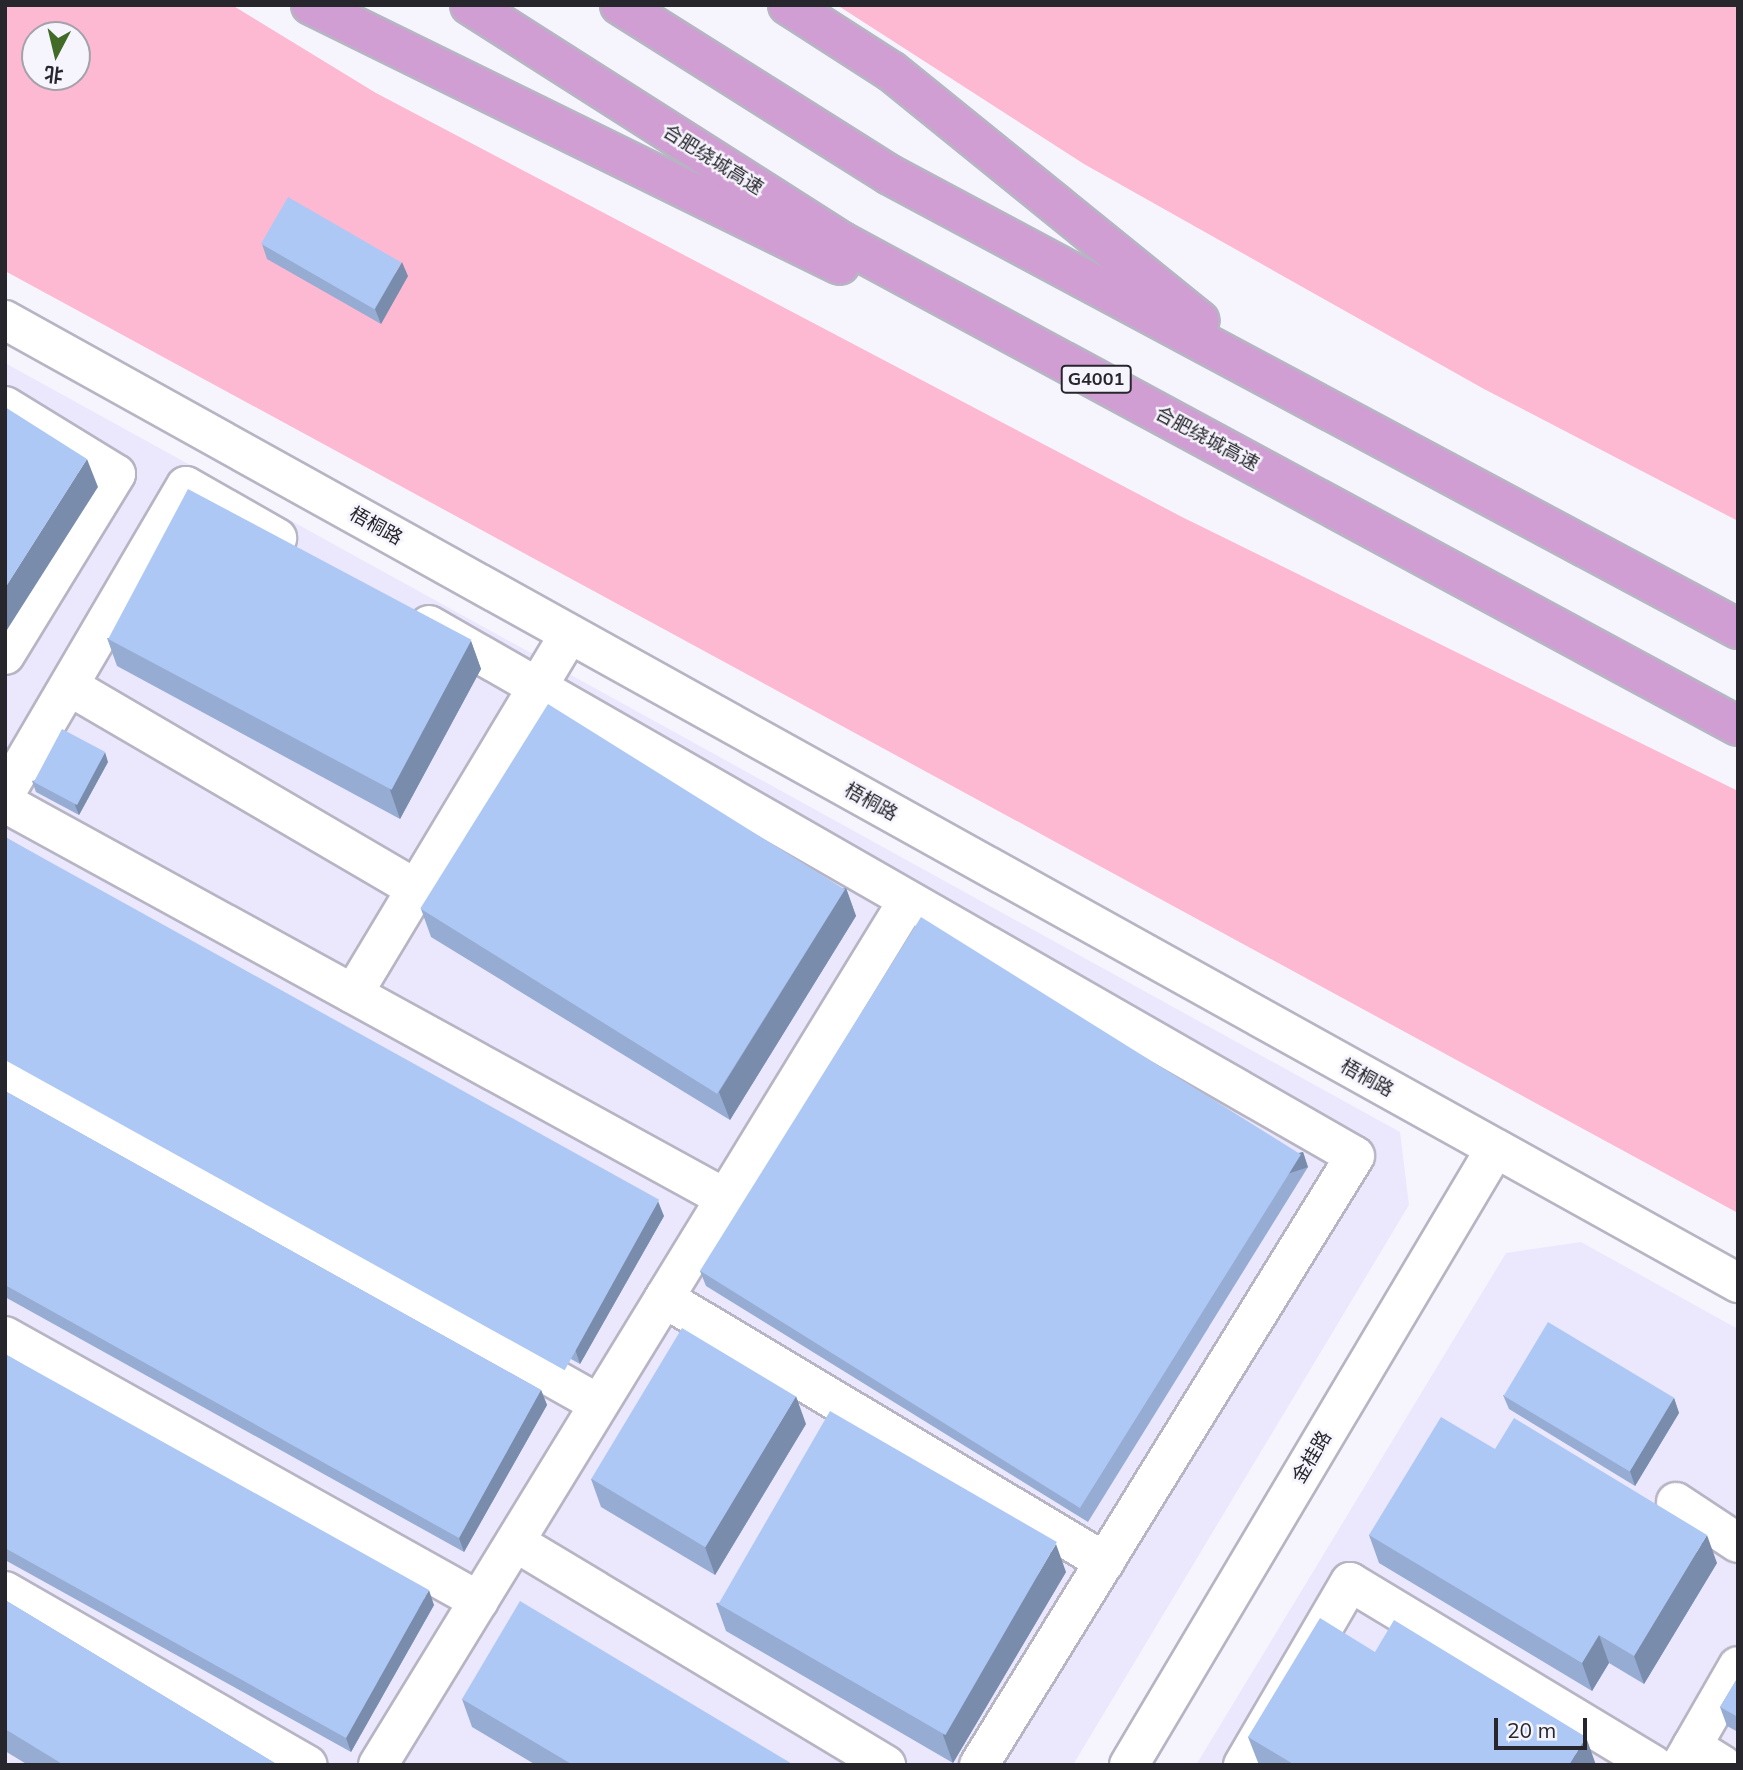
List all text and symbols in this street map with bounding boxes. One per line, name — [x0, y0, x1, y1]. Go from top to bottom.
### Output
north arrow — [21, 21, 91, 91]
text: 北 — [43, 62, 65, 88]
street label: 合肥绕城高速 — [659, 120, 767, 200]
road number: G4001 — [1059, 365, 1133, 394]
street label: 合肥绕城高速 — [1151, 402, 1263, 476]
street label: 梧桐路 — [346, 502, 406, 550]
street label: 梧桐路 — [841, 778, 901, 826]
street label: 梧桐路 — [1337, 1054, 1397, 1102]
street label: 金桂路 — [1288, 1427, 1336, 1487]
scale bar — [1498, 1704, 1591, 1748]
text: 20 m — [1507, 1717, 1556, 1743]

